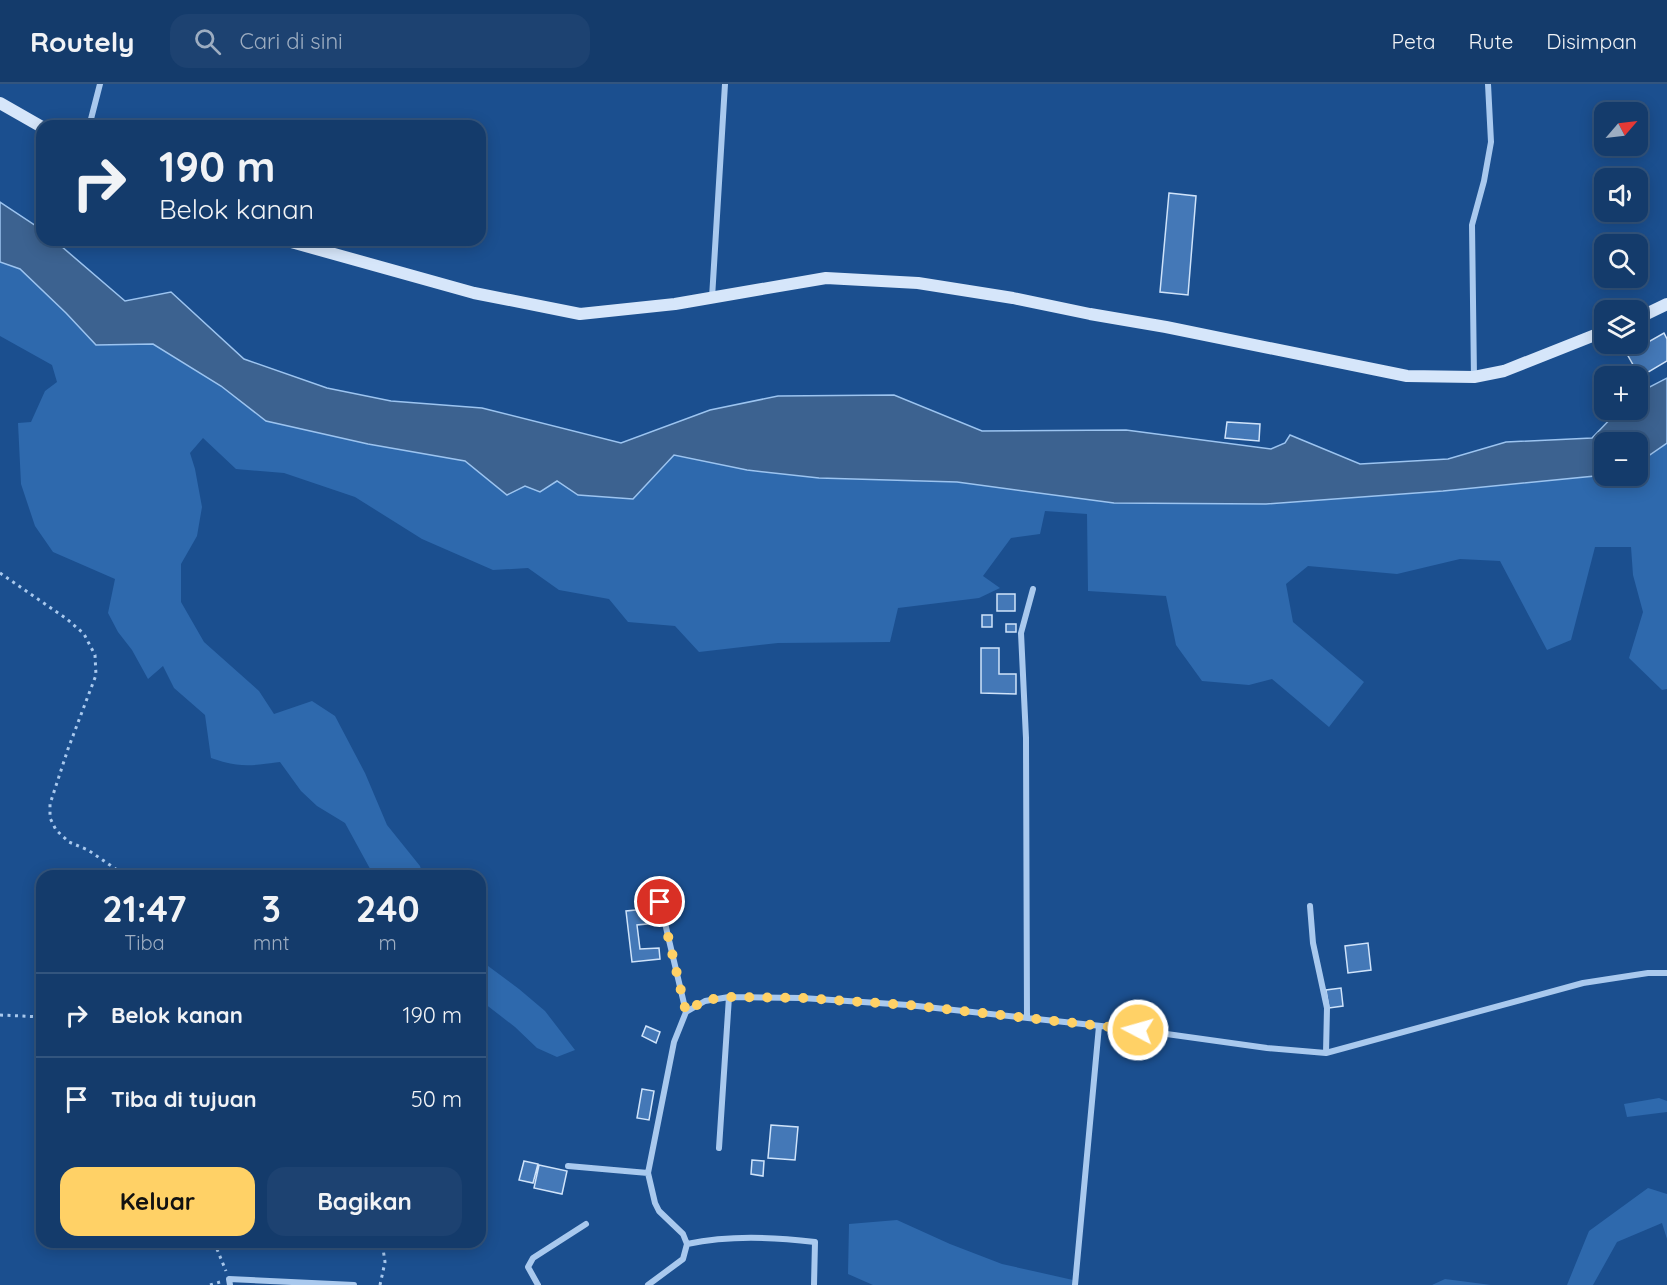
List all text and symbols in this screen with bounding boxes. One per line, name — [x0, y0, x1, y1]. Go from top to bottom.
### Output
search box — [170, 14, 590, 68]
text: Routely — [30, 24, 134, 59]
icon: search — [191, 25, 224, 58]
text: Cari di sini — [239, 27, 343, 55]
text: Peta — [1392, 28, 1436, 54]
text: Rute — [1469, 28, 1513, 54]
text: Disimpan — [1546, 28, 1637, 54]
north arrow — [1594, 102, 1648, 156]
map controls — [1594, 102, 1648, 486]
text: 190 m — [159, 140, 275, 193]
icon: right — [60, 144, 138, 222]
button: sound — [1594, 168, 1648, 222]
text: Belok kanan — [159, 192, 314, 226]
button: search — [1594, 234, 1648, 288]
button: layers — [1594, 300, 1648, 354]
button: + — [1594, 366, 1648, 420]
button: − — [1594, 432, 1648, 486]
pin — [634, 876, 685, 927]
icon: arrive — [643, 885, 676, 918]
text: 21:47 — [102, 886, 187, 931]
text: 3 — [262, 886, 281, 931]
text: 240 — [356, 886, 420, 931]
text: Tiba — [124, 930, 165, 955]
text: mnt — [253, 930, 289, 955]
text: m — [379, 930, 397, 955]
position arrow — [1106, 998, 1170, 1062]
icon: right — [60, 999, 93, 1032]
text: Belok kanan — [111, 1001, 243, 1029]
text: 190 m — [402, 1001, 462, 1029]
icon: arrive — [60, 1083, 93, 1116]
text: Tiba di tujuan — [111, 1085, 257, 1113]
text: 50 m — [411, 1085, 462, 1113]
button: Keluar — [60, 1167, 255, 1236]
button: Bagikan — [267, 1167, 462, 1236]

